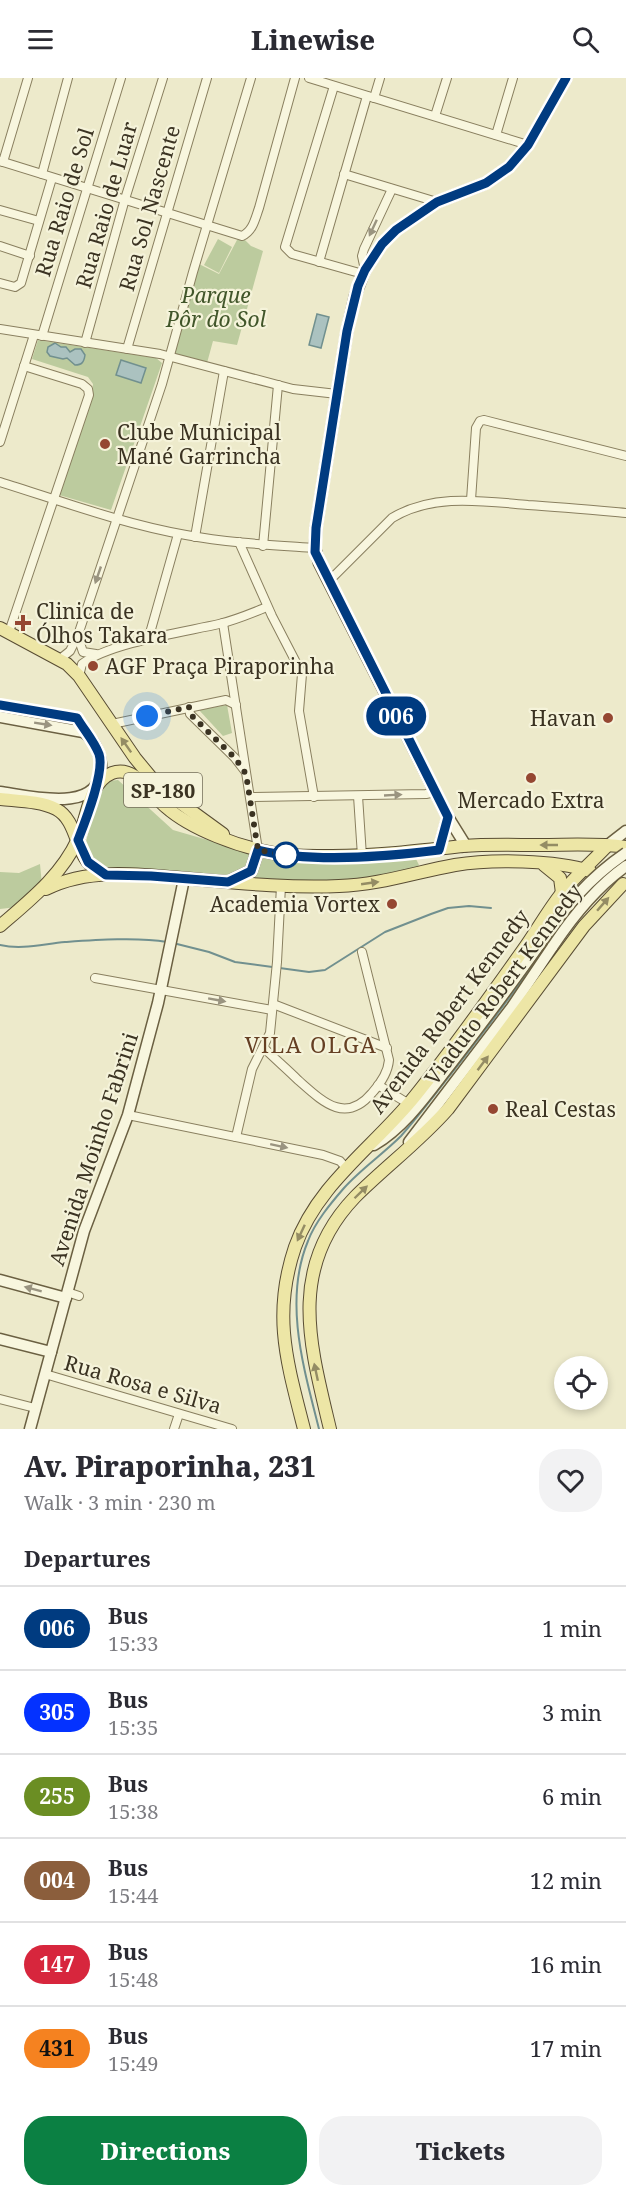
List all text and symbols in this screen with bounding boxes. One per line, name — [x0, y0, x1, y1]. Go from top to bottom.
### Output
text: Linewise — [251, 21, 375, 58]
icon: menu — [24, 23, 57, 56]
icon: search — [569, 23, 602, 56]
street label: Rua Raio de Luar — [69, 118, 143, 292]
street label: Rua Sol Nascente — [112, 122, 186, 294]
street label: Rua Raio de Sol — [28, 124, 100, 280]
one-way arrow — [368, 220, 377, 237]
park label: Parque Pôr do Sol — [165, 281, 267, 333]
place label: Clube Municipal Mané Garrincha — [117, 418, 281, 470]
marker: Clube Municipal Mané Garrincha — [98, 437, 112, 451]
one-way arrow — [93, 566, 103, 584]
place label: Clinica de Ólhos Takara — [36, 597, 168, 649]
marker: Clinica de Ólhos Takara — [14, 614, 32, 632]
place label: AGF Praça Piraporinha — [105, 652, 335, 680]
marker: AGF Praça Piraporinha — [86, 659, 100, 673]
line badge: 006 — [362, 696, 430, 736]
your location — [132, 701, 162, 731]
text: 006 — [378, 702, 414, 730]
place label: Havan — [530, 704, 596, 732]
marker: Havan — [601, 711, 615, 725]
one-way arrow — [34, 720, 53, 729]
one-way arrow — [120, 737, 132, 753]
marker: Mercado Extra — [524, 771, 538, 785]
road number: SP-180 — [124, 773, 202, 807]
place label: Mercado Extra — [457, 786, 605, 814]
one-way arrow — [384, 790, 403, 799]
one-way arrow — [540, 840, 559, 850]
unlabelled marker — [273, 842, 299, 868]
street label: Viaduto Robert Kennedy — [418, 878, 588, 1090]
one-way arrow — [361, 879, 380, 888]
place label: Academia Vortex — [210, 890, 381, 918]
marker: Academia Vortex — [385, 897, 399, 911]
one-way arrow — [596, 897, 609, 912]
street label: Avenida Robert Kennedy — [363, 903, 535, 1119]
one-way arrow — [208, 996, 227, 1005]
street label: Avenida Moinho Fabrini — [42, 1029, 144, 1269]
district label: VILA OLGA — [245, 1029, 377, 1059]
one-way arrow — [477, 1055, 489, 1071]
place label: Real Cestas — [505, 1095, 616, 1123]
marker: Real Cestas — [486, 1102, 500, 1116]
one-way arrow — [270, 1142, 289, 1151]
one-way arrow — [353, 1186, 367, 1200]
one-way arrow — [297, 1225, 306, 1242]
one-way arrow — [24, 1283, 42, 1293]
street label: Rua Rosa e Silva — [61, 1348, 225, 1420]
map controls — [554, 1356, 608, 1410]
button: locate — [554, 1356, 608, 1410]
one-way arrow — [311, 1363, 321, 1381]
text: Av. Piraporinha, 231 — [24, 1447, 316, 1485]
button: heart — [539, 1449, 602, 1512]
text: Walk · 3 min · 230 m — [24, 1489, 216, 1516]
text: Departures — [24, 1543, 151, 1573]
text: Bus — [108, 1600, 148, 1630]
text: 1 min — [542, 1613, 602, 1643]
text: 006 — [39, 1614, 75, 1642]
text: 15:33 — [108, 1630, 158, 1657]
text: Bus — [108, 1684, 148, 1714]
text: 3 min — [542, 1697, 602, 1727]
text: 305 — [39, 1698, 75, 1726]
text: 15:35 — [108, 1714, 158, 1741]
text: Bus — [108, 1768, 148, 1798]
text: 6 min — [542, 1781, 602, 1811]
text: 255 — [39, 1782, 75, 1810]
text: 15:38 — [108, 1798, 158, 1825]
text: Bus — [108, 1852, 148, 1882]
text: 12 min — [530, 1865, 602, 1895]
text: 004 — [39, 1866, 75, 1894]
text: 15:44 — [108, 1882, 158, 1909]
text: Bus — [108, 1936, 148, 1966]
text: 16 min — [530, 1949, 602, 1979]
text: 147 — [39, 1950, 75, 1978]
text: 15:48 — [108, 1966, 158, 1993]
text: Bus — [108, 2020, 148, 2050]
text: 17 min — [530, 2033, 602, 2063]
text: 431 — [39, 2034, 75, 2062]
text: 15:49 — [108, 2050, 158, 2077]
button: Directions — [24, 2116, 307, 2185]
button: Tickets — [319, 2116, 602, 2185]

